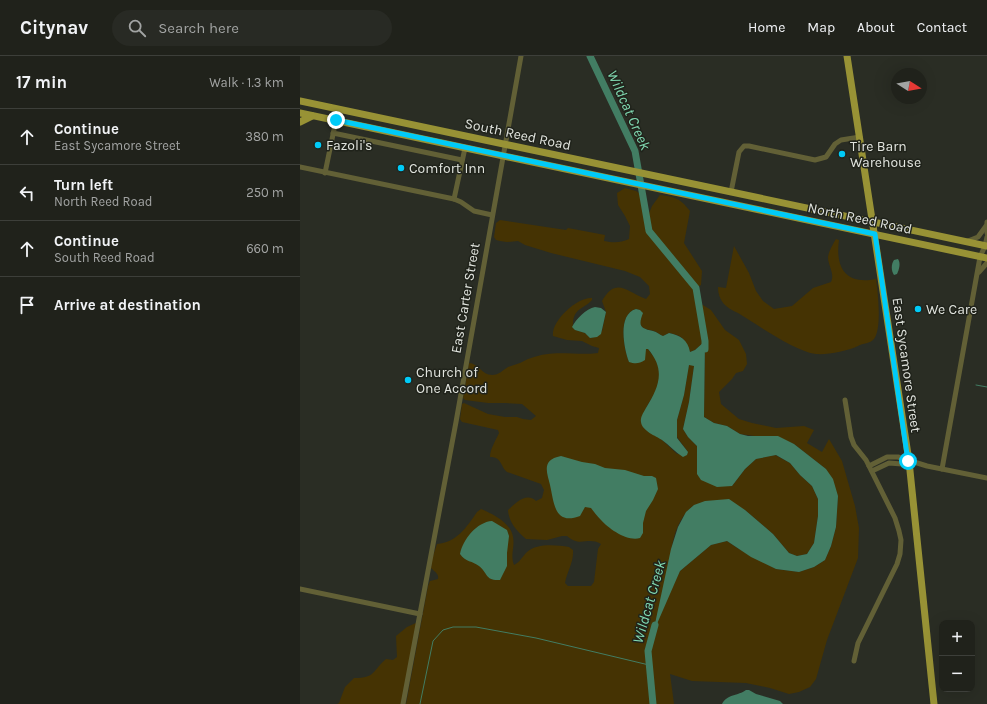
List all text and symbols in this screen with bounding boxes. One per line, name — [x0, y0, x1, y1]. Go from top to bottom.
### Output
search box — [112, 10, 392, 46]
text: Citynav — [20, 17, 88, 39]
icon: search — [126, 17, 148, 39]
text: Search here — [158, 19, 239, 37]
text: Home — [748, 19, 785, 36]
text: Map — [807, 19, 835, 36]
text: About — [857, 19, 895, 36]
text: Contact — [917, 19, 967, 36]
water label: Wildcat Creek — [603, 67, 655, 153]
north arrow — [891, 68, 927, 104]
text: 17 min — [16, 72, 67, 92]
text: Walk · 1.3 km — [209, 75, 284, 90]
route end — [327, 111, 345, 129]
street label: South Reed Road — [463, 115, 573, 154]
text: Continue — [54, 120, 119, 138]
icon: ahead — [16, 126, 38, 148]
text: 380 m — [245, 129, 284, 144]
place label: Fazoli's — [326, 137, 372, 154]
text: East Sycamore Street — [54, 138, 180, 153]
place label: Tire Barn Warehouse — [850, 138, 921, 171]
marker: Fazoli's — [313, 140, 323, 150]
marker: Tire Barn Warehouse — [837, 149, 847, 159]
place label: Comfort Inn — [409, 160, 485, 177]
marker: Comfort Inn — [396, 163, 406, 173]
text: Turn left — [54, 176, 113, 194]
icon: left — [16, 182, 38, 204]
text: 250 m — [246, 185, 284, 200]
text: North Reed Road — [54, 194, 153, 209]
street label: North Reed Road — [806, 199, 914, 238]
text: Continue — [54, 232, 119, 250]
icon: ahead — [16, 238, 38, 260]
text: 660 m — [246, 241, 284, 256]
street label: East Carter Street — [447, 241, 484, 355]
text: South Reed Road — [54, 250, 155, 265]
icon: arrive — [16, 294, 38, 316]
text: Arrive at destination — [54, 296, 201, 314]
street label: East Sycamore Street — [889, 296, 924, 434]
place label: We Care — [926, 301, 977, 318]
marker: We Care — [913, 304, 923, 314]
place label: Church of One Accord — [416, 364, 488, 397]
marker: Church of One Accord — [403, 375, 413, 385]
route start — [899, 452, 917, 470]
water label: Wildcat Creek — [629, 558, 670, 646]
map controls — [939, 620, 975, 692]
button: + — [939, 620, 975, 656]
button: − — [939, 656, 975, 692]

